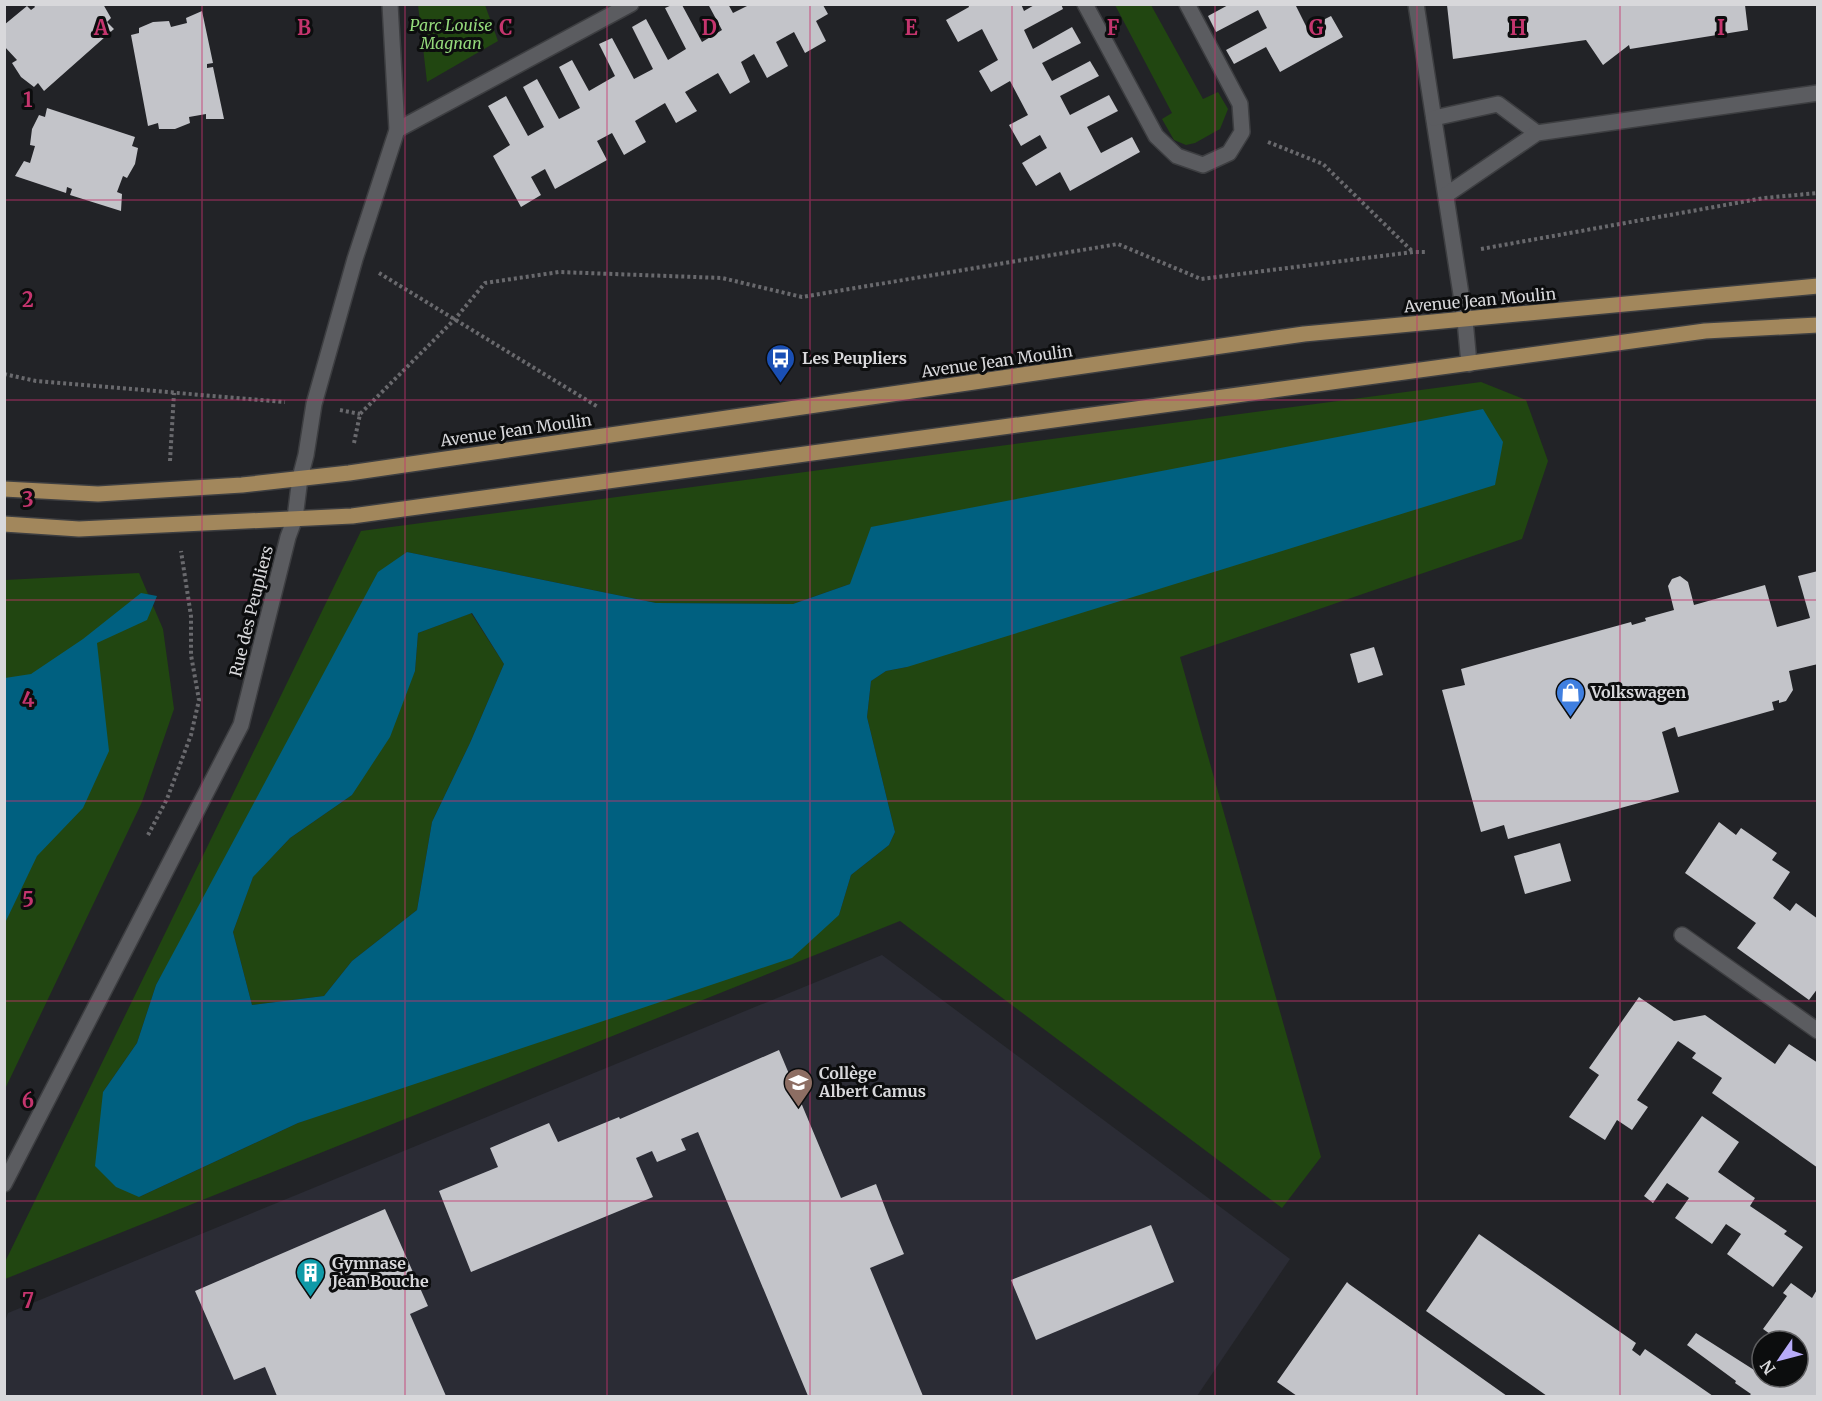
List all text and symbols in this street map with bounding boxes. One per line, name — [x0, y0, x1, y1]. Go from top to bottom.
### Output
text: A — [93, 15, 109, 40]
text: B — [297, 15, 311, 40]
park label: Parc Louise Magnan — [410, 15, 493, 53]
text: C — [499, 15, 513, 40]
text: D — [701, 15, 717, 40]
text: E — [904, 15, 918, 40]
text: F — [1107, 15, 1120, 40]
text: G — [1309, 15, 1324, 40]
text: H — [1510, 15, 1526, 40]
text: I — [1717, 15, 1725, 40]
text: 1 — [23, 87, 33, 112]
street label: Avenue Jean Moulin — [1402, 283, 1557, 317]
text: 2 — [22, 287, 34, 312]
street label: Avenue Jean Moulin — [919, 340, 1074, 382]
bus stop icon: Les Peupliers — [765, 342, 797, 384]
place label: Les Peupliers — [802, 348, 907, 368]
street label: Avenue Jean Moulin — [438, 409, 593, 451]
text: 3 — [22, 487, 34, 512]
street label: Rue des Peupliers — [225, 543, 277, 678]
shop icon: Volkswagen — [1554, 676, 1586, 718]
place label: Volkswagen — [1590, 682, 1686, 702]
text: 4 — [22, 687, 35, 712]
text: 5 — [22, 887, 34, 912]
place label: Collège Albert Camus — [818, 1063, 926, 1101]
school or university icon: Collège Albert Camus — [782, 1066, 814, 1108]
text: 6 — [22, 1088, 34, 1113]
place label: Gymnase Jean Bouche — [331, 1253, 429, 1291]
building icon: Gymnase Jean Bouche — [295, 1256, 327, 1298]
text: 7 — [22, 1288, 34, 1313]
north arrow — [1750, 1329, 1810, 1389]
text: N — [1756, 1356, 1780, 1379]

